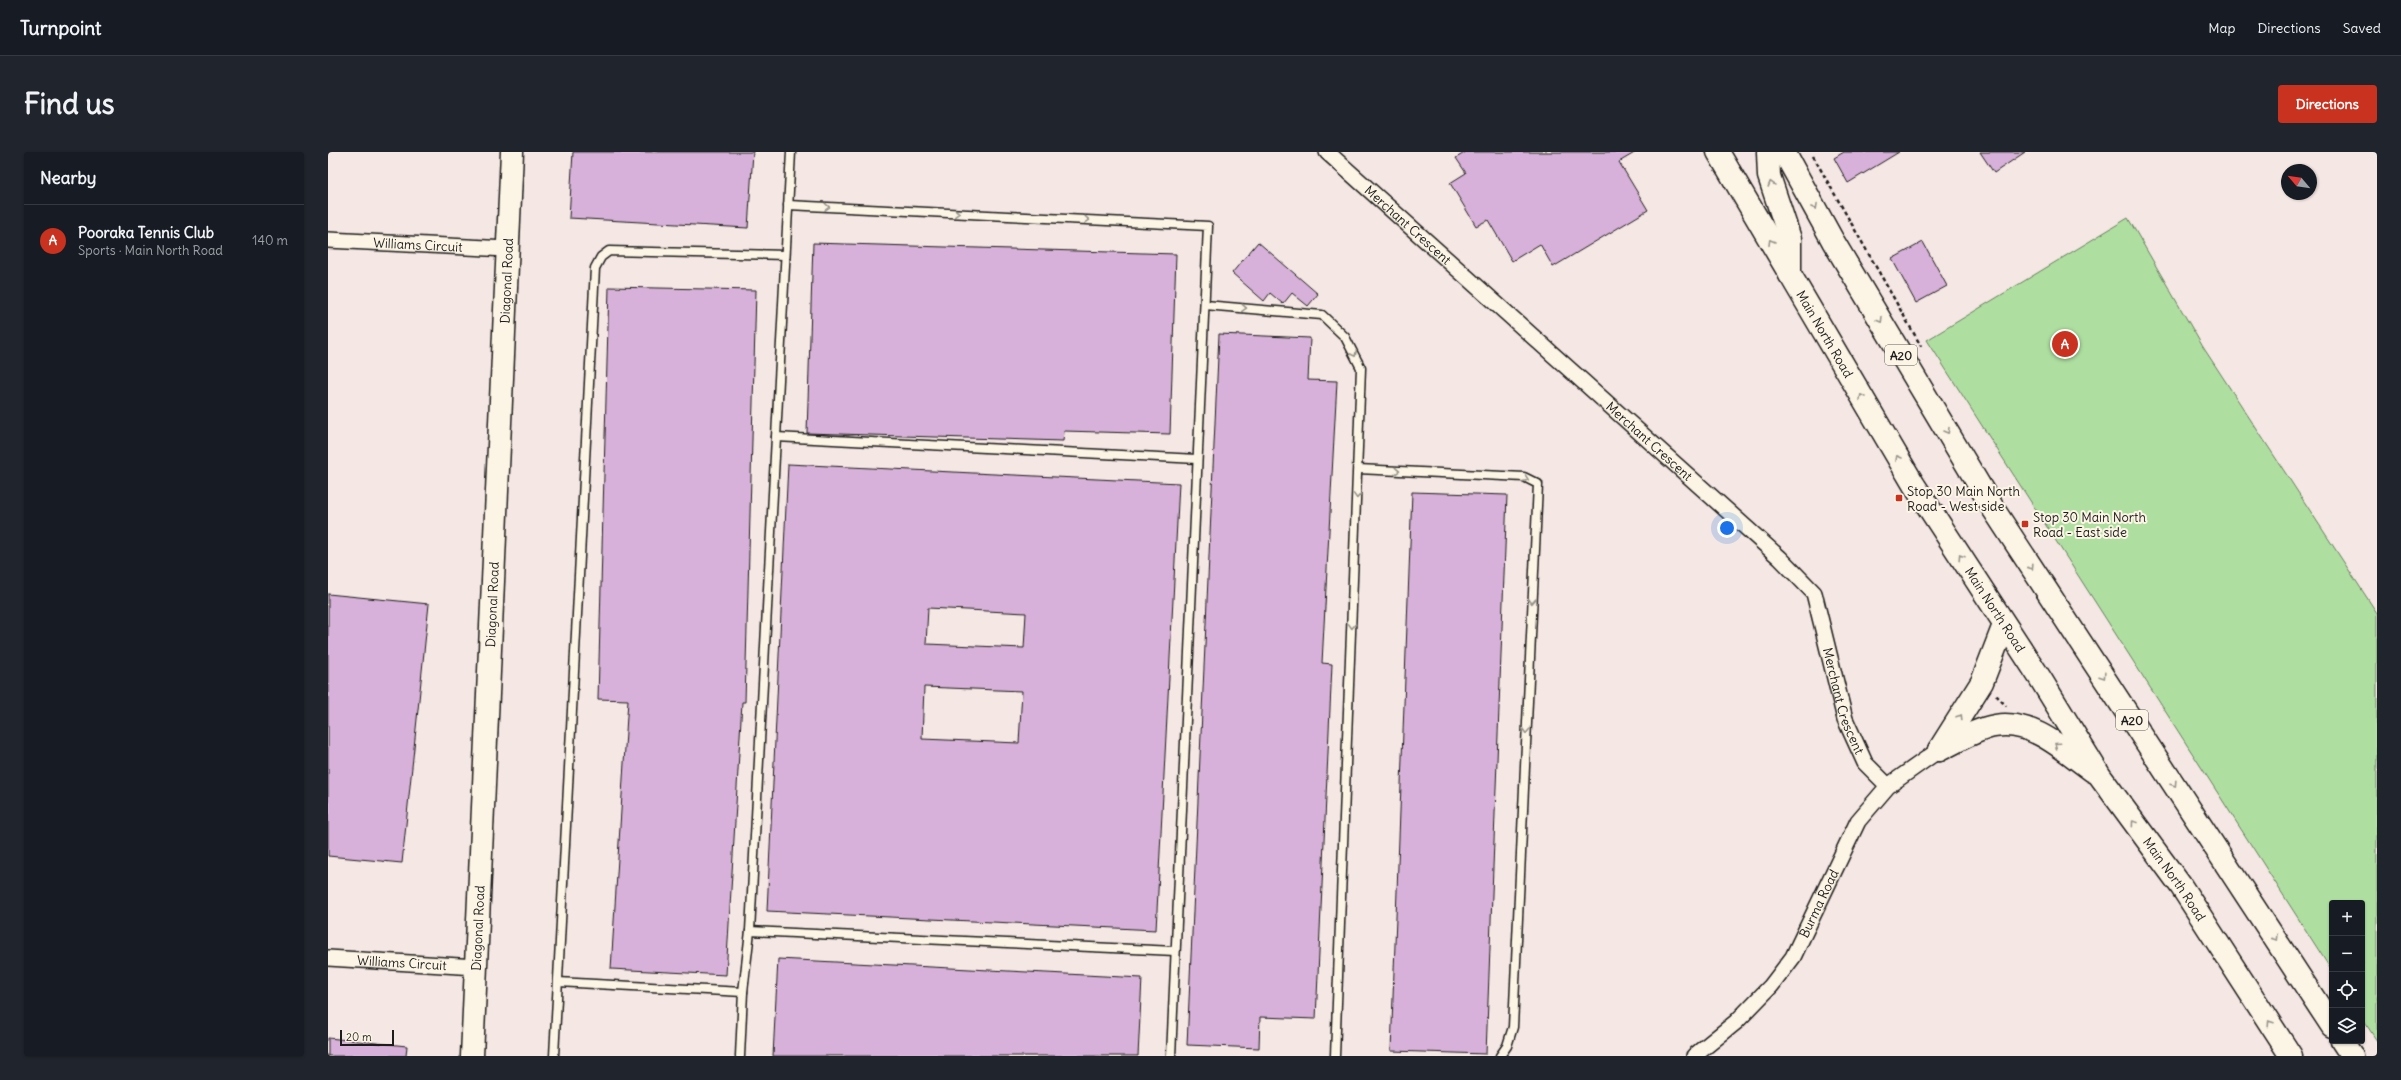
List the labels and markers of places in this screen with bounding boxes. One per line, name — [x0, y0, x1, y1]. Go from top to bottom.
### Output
pin: A — [2052, 329, 2078, 359]
place label: Stop 30 Main North Road - West side — [1907, 483, 2020, 515]
marker: Stop 30 Main North Road - West side — [1894, 493, 1904, 503]
place label: Stop 30 Main North Road - East side — [2033, 509, 2146, 541]
marker: Stop 30 Main North Road - East side — [2020, 519, 2030, 529]

